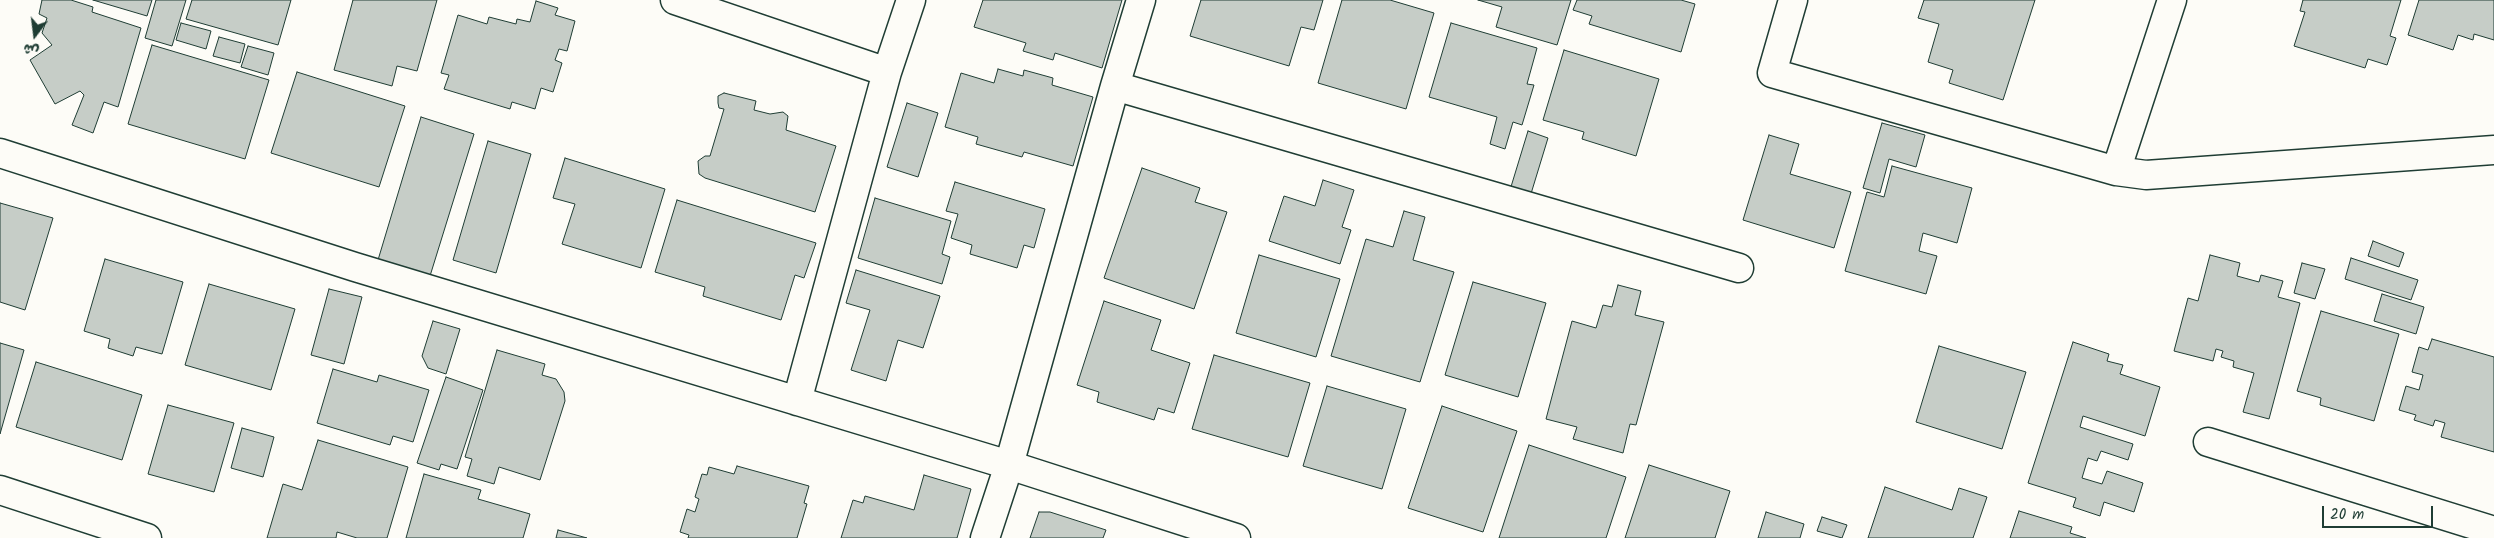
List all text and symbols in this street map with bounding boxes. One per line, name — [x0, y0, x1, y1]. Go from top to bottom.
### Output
north arrow — [10, 10, 60, 60]
text: ش — [21, 37, 41, 62]
scale bar — [2324, 496, 2435, 528]
text: 20 m — [2330, 503, 2364, 527]

